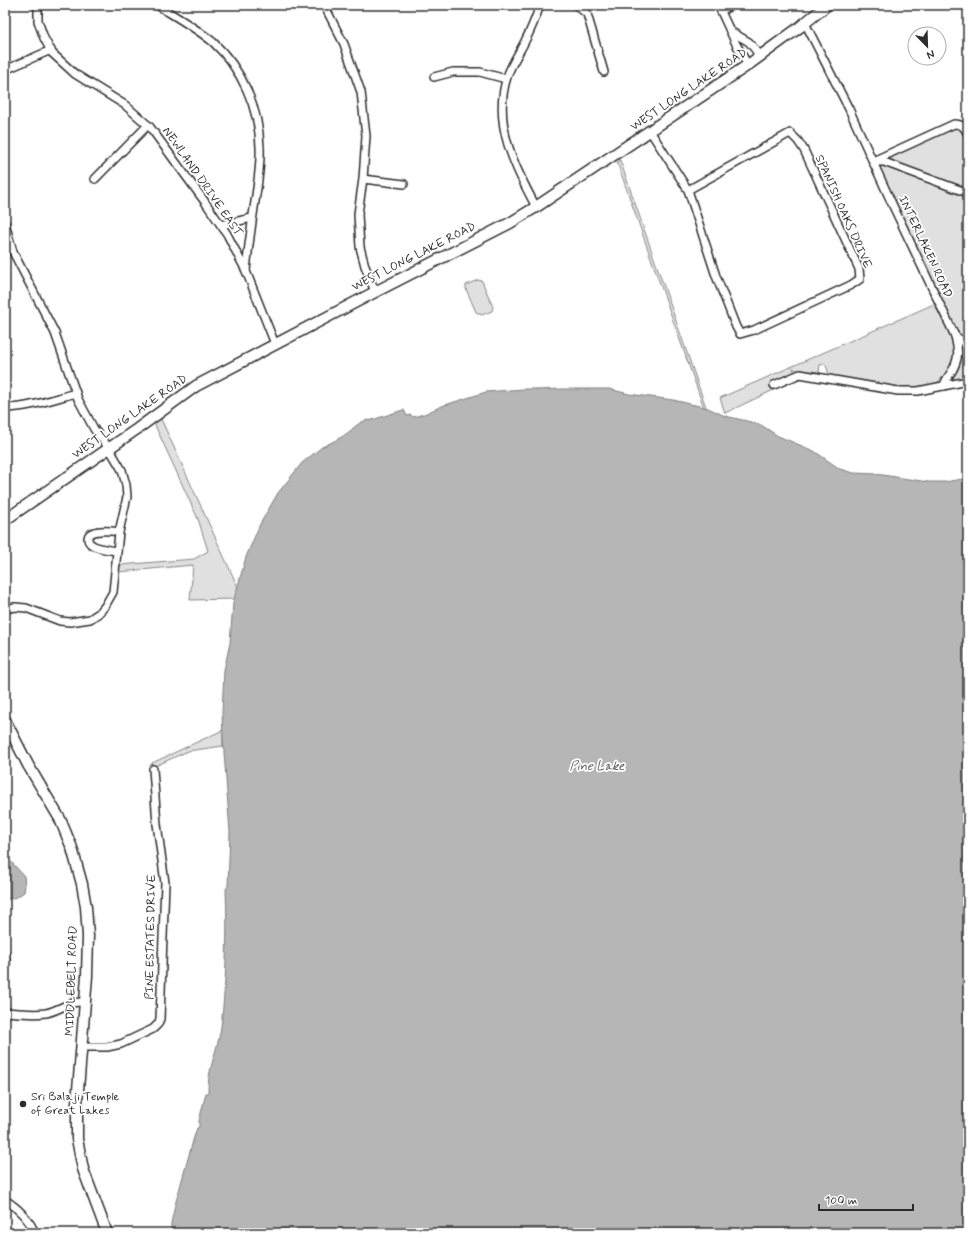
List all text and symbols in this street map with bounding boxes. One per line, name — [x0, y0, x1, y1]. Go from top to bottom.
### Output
north arrow — [907, 26, 947, 66]
street label: WEST LONG LAKE ROAD — [628, 45, 750, 135]
text: N — [924, 46, 937, 62]
street label: NEWLAND DRIVE EAST — [158, 124, 246, 240]
street label: SPANISH OAKS DRIVE — [811, 153, 875, 272]
street label: INTERLAKEN ROAD — [894, 193, 956, 301]
street label: WEST LONG LAKE ROAD — [349, 219, 479, 295]
street label: WEST LONG LAKE ROAD — [69, 371, 191, 463]
water label: Pine Lake — [569, 758, 625, 775]
street label: PINE ESTATES DRIVE — [142, 874, 160, 1000]
street label: MIDDLEBELT ROAD — [62, 926, 82, 1036]
place label: Sri Balaji Temple of Great Lakes — [31, 1089, 120, 1119]
marker: Sri Balaji Temple of Great Lakes — [18, 1099, 28, 1109]
scale bar — [819, 1186, 913, 1212]
text: 100 m — [825, 1193, 857, 1209]

